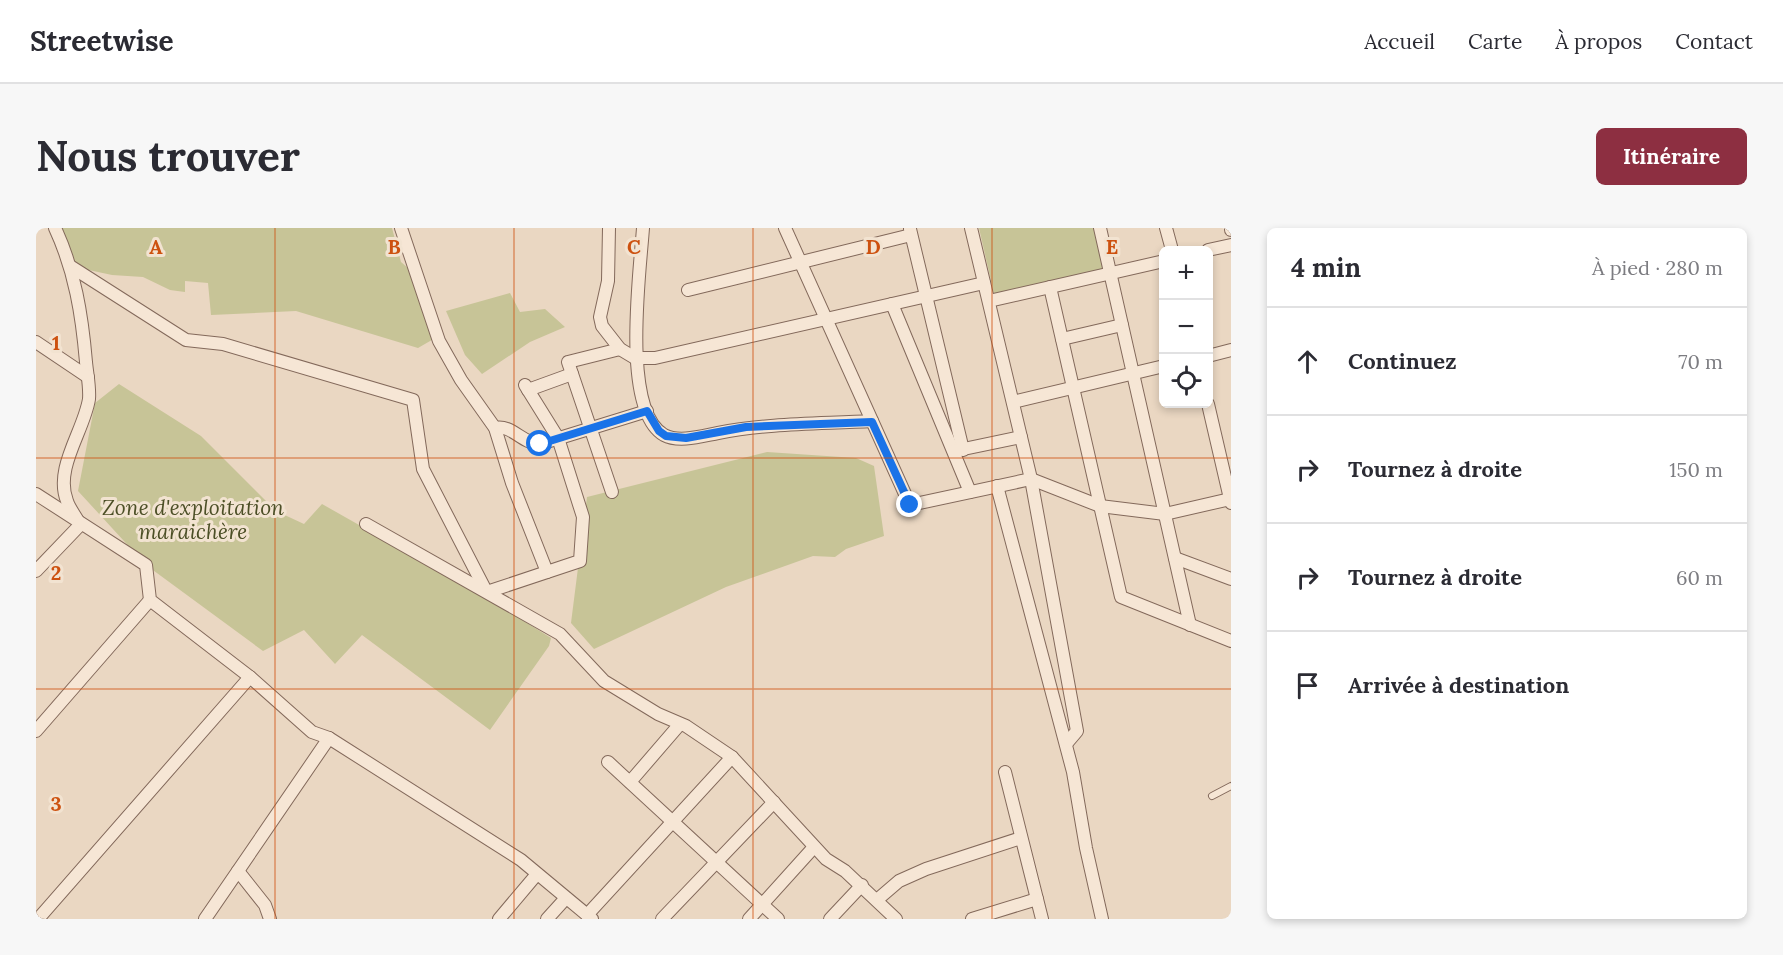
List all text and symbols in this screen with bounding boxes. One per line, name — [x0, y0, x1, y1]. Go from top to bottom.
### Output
text: Streetwise — [30, 23, 174, 59]
text: Accueil — [1364, 28, 1435, 55]
text: Carte — [1468, 28, 1522, 55]
text: À propos — [1555, 28, 1642, 55]
text: Contact — [1675, 28, 1753, 55]
button: Itinéraire — [1596, 128, 1747, 185]
text: Nous trouver — [36, 129, 300, 183]
text: A — [149, 234, 163, 259]
text: B — [387, 234, 401, 259]
text: C — [627, 234, 641, 259]
text: D — [865, 234, 881, 259]
text: E — [1106, 234, 1118, 259]
map controls — [1159, 246, 1213, 408]
button: + — [1159, 246, 1213, 300]
text: 4 min — [1291, 251, 1361, 284]
text: À pied · 280 m — [1592, 255, 1723, 280]
button: − — [1159, 300, 1213, 354]
text: 1 — [52, 330, 60, 355]
icon: ahead — [1291, 345, 1324, 378]
text: Continuez — [1348, 347, 1456, 375]
text: 70 m — [1678, 349, 1723, 374]
button: locate — [1159, 354, 1213, 408]
route start — [526, 430, 552, 456]
icon: right — [1291, 453, 1324, 486]
text: Tournez à droite — [1348, 455, 1522, 483]
text: 150 m — [1669, 457, 1723, 482]
route end — [896, 491, 922, 517]
park label: Zone d'exploitation maraichère — [102, 494, 284, 545]
text: 2 — [51, 560, 61, 585]
icon: right — [1291, 561, 1324, 594]
text: Tournez à droite — [1348, 563, 1522, 591]
text: 60 m — [1676, 565, 1723, 590]
icon: arrive — [1291, 669, 1324, 702]
text: Arrivée à destination — [1348, 671, 1569, 699]
text: 3 — [50, 791, 62, 816]

